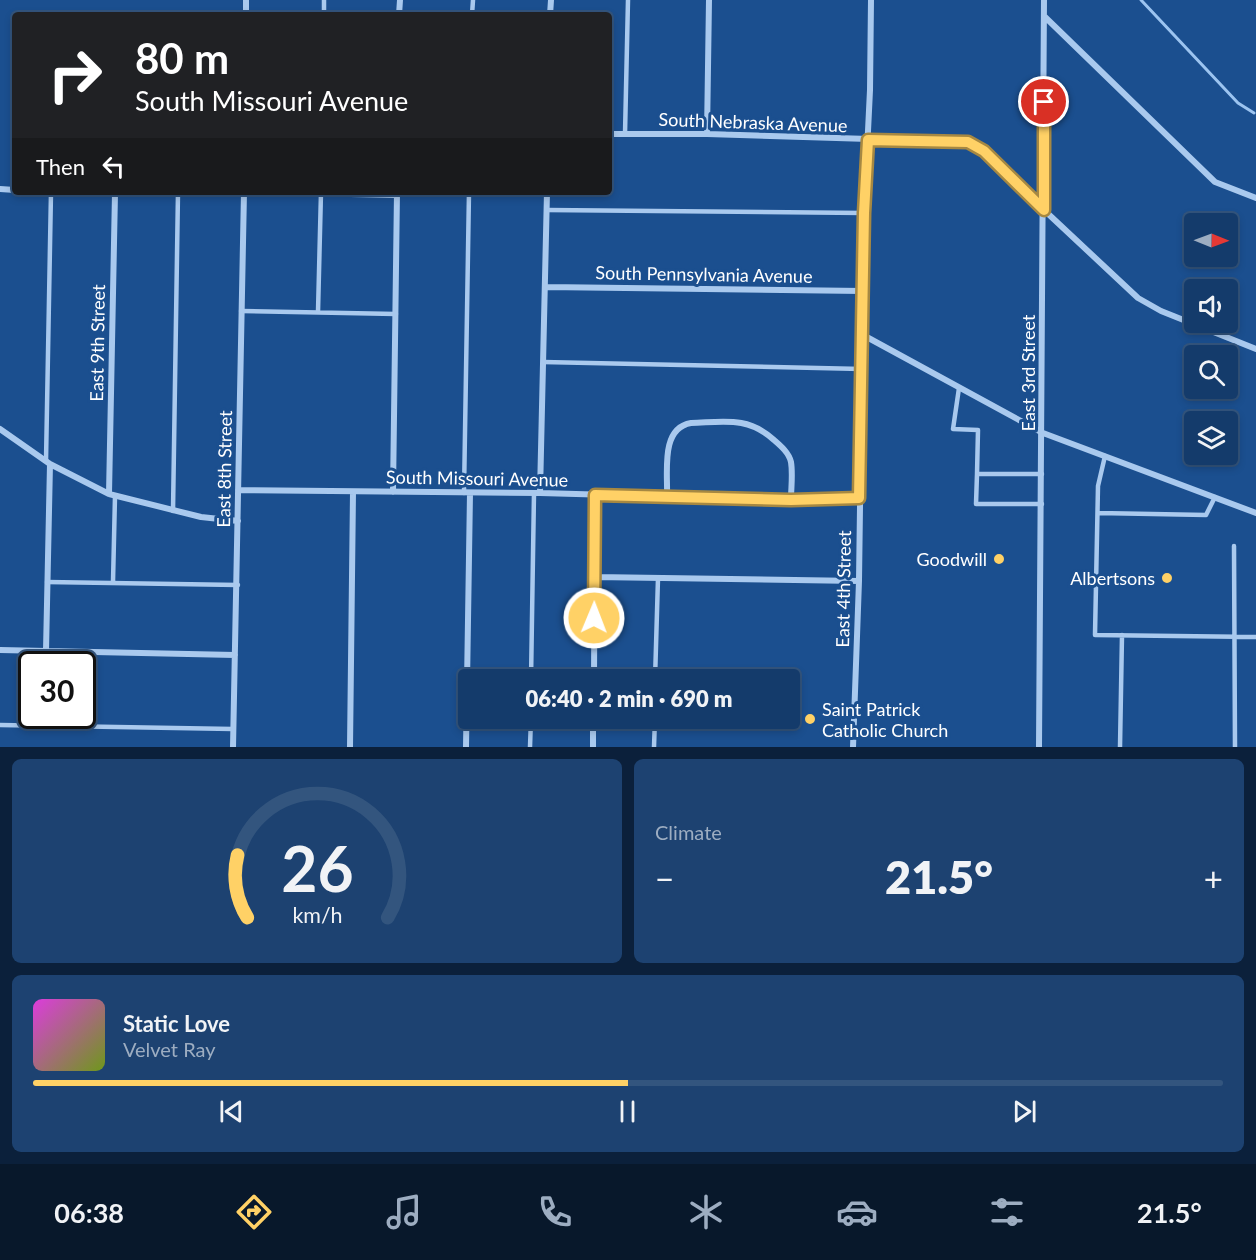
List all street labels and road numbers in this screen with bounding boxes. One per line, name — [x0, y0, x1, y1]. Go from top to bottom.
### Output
street label: South Nebraska Avenue — [658, 108, 848, 136]
street label: South Pennsylvania Avenue — [595, 261, 813, 287]
street label: East 9th Street — [85, 284, 109, 402]
street label: East 3rd Street — [1017, 314, 1039, 431]
street label: East 8th Street — [212, 410, 236, 528]
street label: South Missouri Avenue — [386, 465, 568, 491]
street label: East 4th Street — [831, 530, 855, 648]

